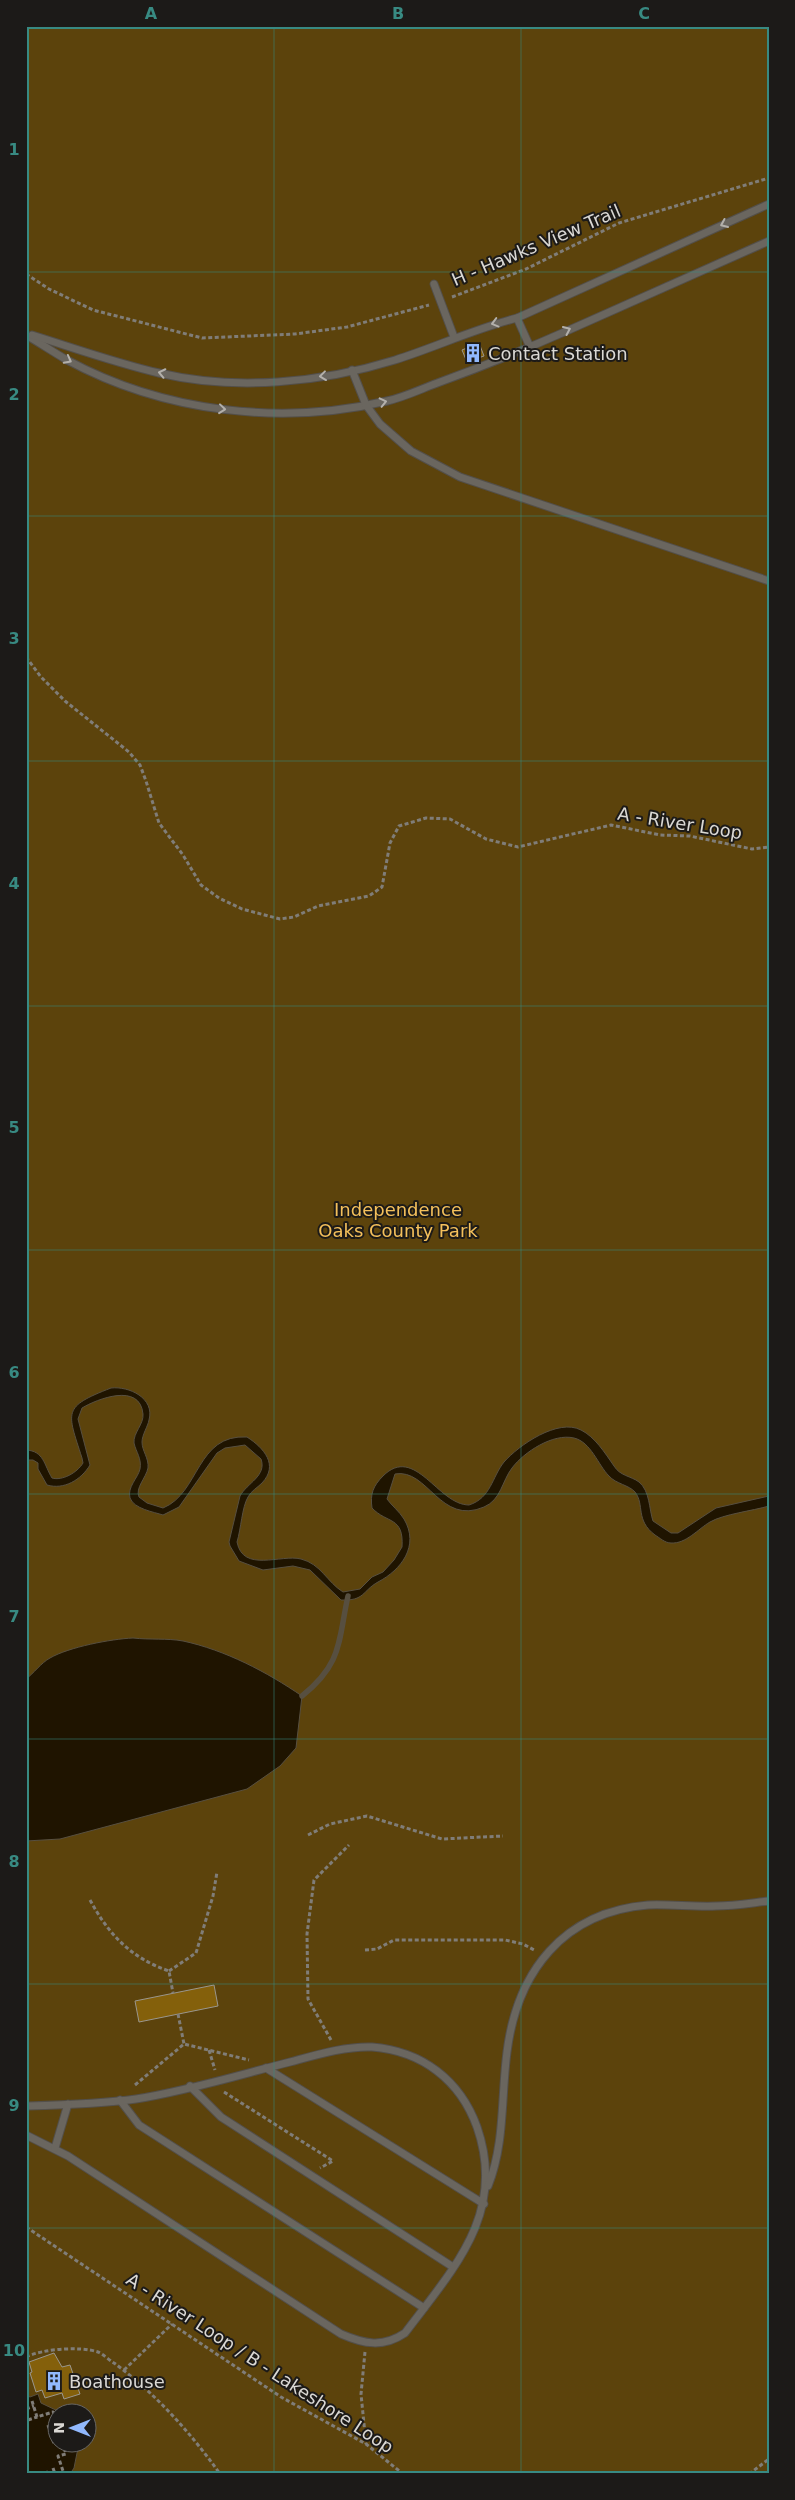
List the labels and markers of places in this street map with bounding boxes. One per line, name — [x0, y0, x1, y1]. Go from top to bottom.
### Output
building icon: Contact Station — [462, 342, 484, 364]
place label: Contact Station — [488, 343, 628, 364]
building icon: Boathouse — [43, 2370, 65, 2392]
place label: Boathouse — [69, 2371, 165, 2392]

